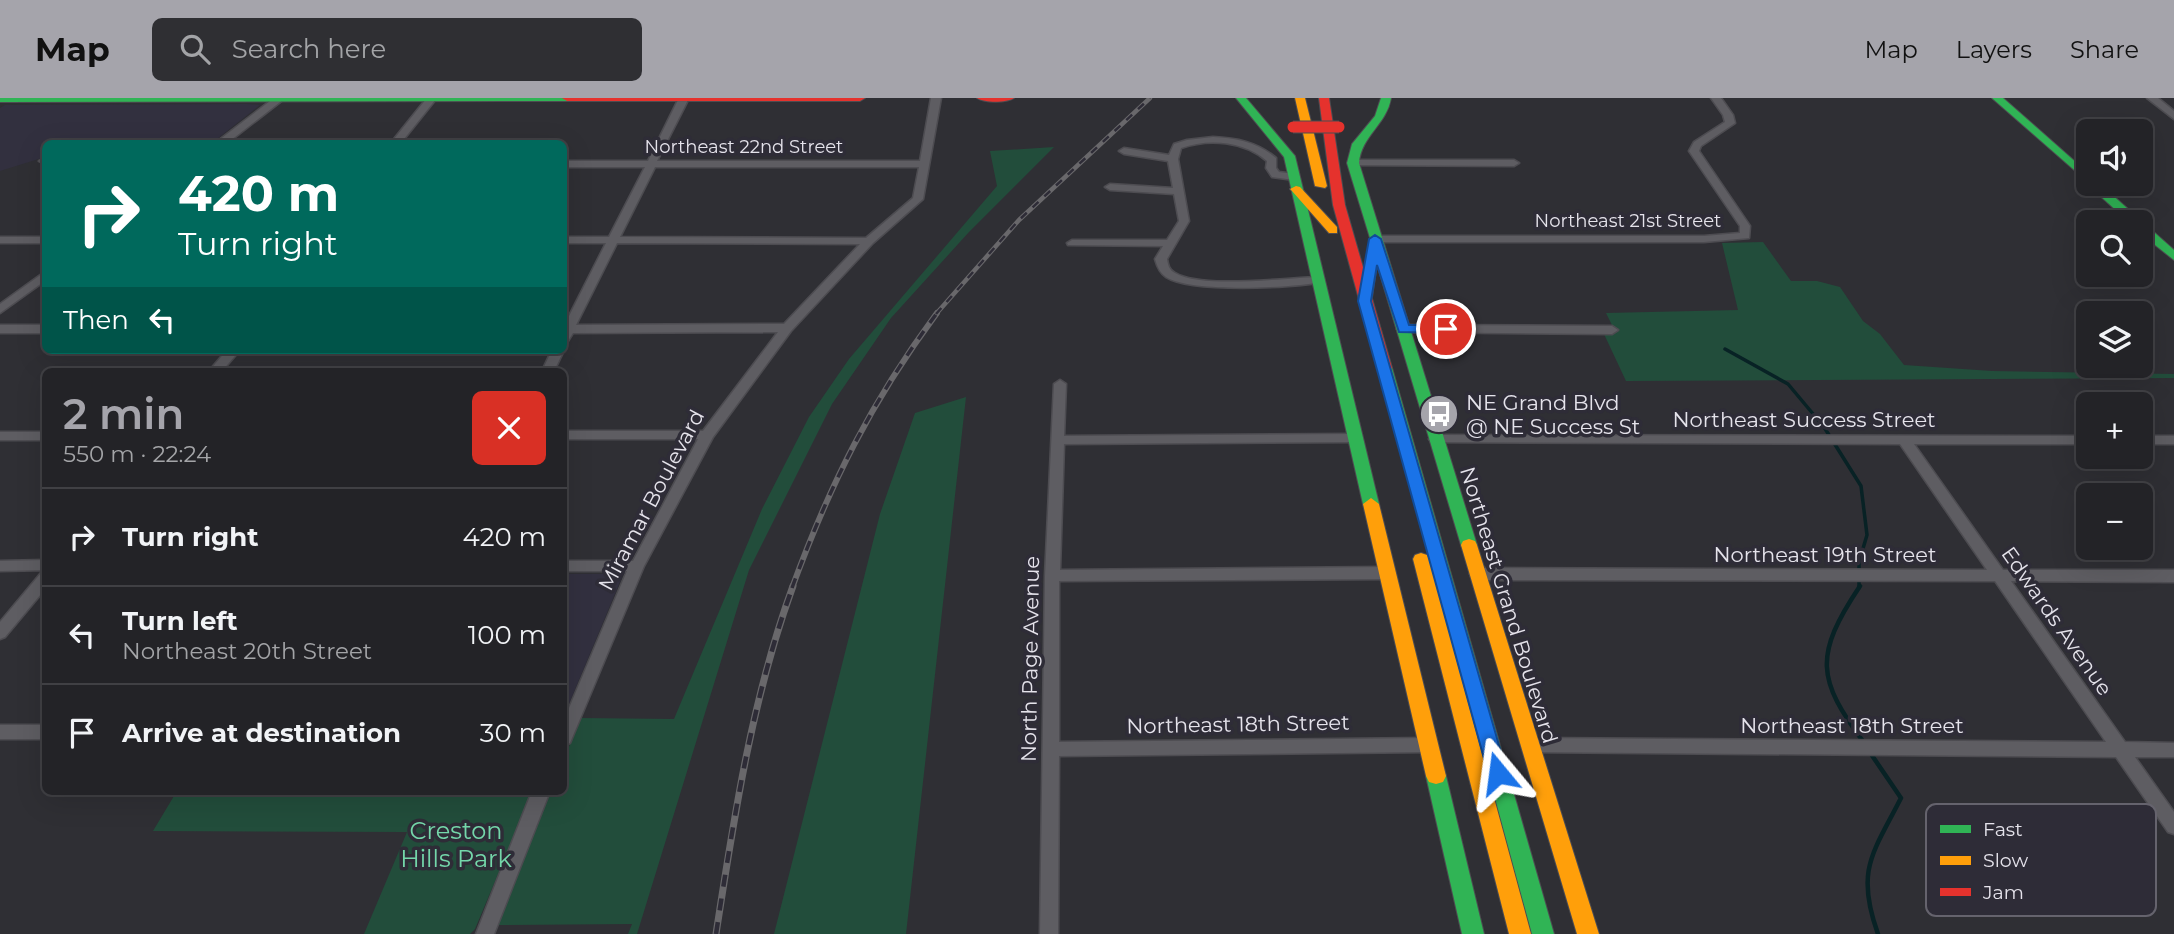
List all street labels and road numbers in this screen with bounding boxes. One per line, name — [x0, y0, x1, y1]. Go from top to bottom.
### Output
street label: Northeast 22nd Street — [645, 136, 843, 158]
street label: Northeast 21st Street — [1535, 210, 1721, 232]
street label: Miramar Boulevard — [593, 405, 709, 595]
street label: Northeast Success Street — [1672, 407, 1936, 432]
street label: Northeast Grand Boulevard — [1455, 464, 1563, 746]
street label: Northeast 19th Street — [1713, 542, 1937, 567]
street label: Edwards Avenue — [1996, 542, 2118, 700]
street label: North Page Avenue — [1016, 556, 1044, 762]
street label: Northeast 18th Street — [1126, 710, 1350, 738]
street label: Northeast 18th Street — [1740, 713, 1964, 738]

